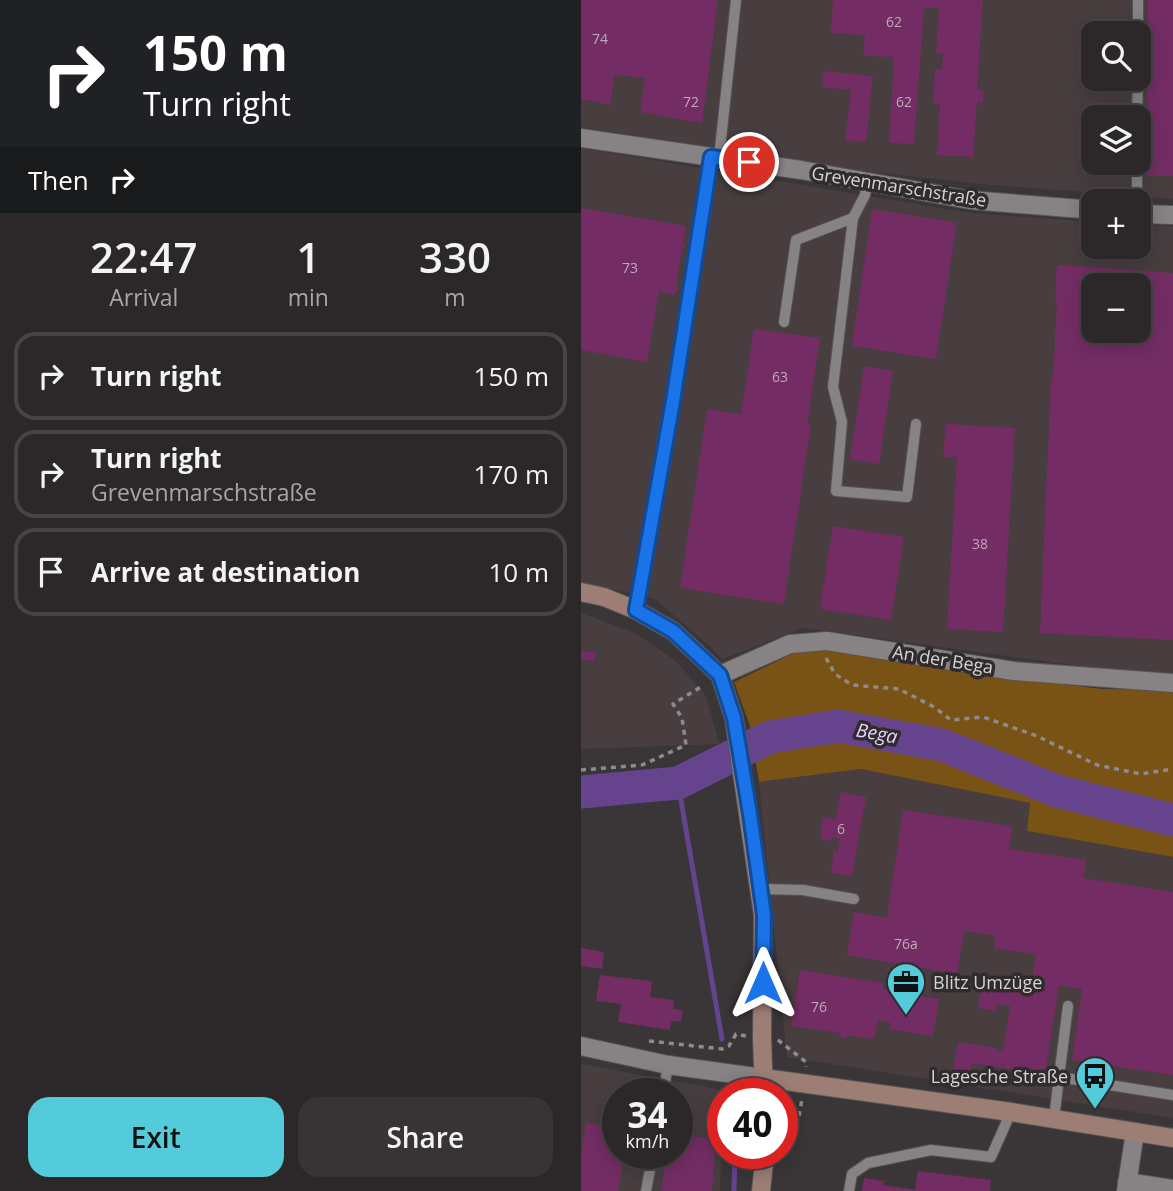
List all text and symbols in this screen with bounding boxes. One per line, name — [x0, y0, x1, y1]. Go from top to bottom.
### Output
house number: 62 — [886, 12, 902, 31]
text: 150 m — [143, 19, 288, 85]
map controls — [1081, 21, 1151, 343]
button: search — [1081, 21, 1151, 91]
icon: right — [28, 28, 119, 119]
house number: 74 — [592, 29, 608, 48]
text: Turn right — [143, 82, 291, 125]
house number: 72 — [683, 92, 699, 111]
house number: 62 — [896, 92, 912, 111]
button: layers — [1081, 105, 1151, 175]
pin — [719, 132, 779, 192]
icon: arrive — [730, 143, 768, 181]
street label: Grevenmarschstraße — [810, 160, 988, 212]
icon: right — [103, 161, 141, 199]
text: Then — [28, 162, 89, 198]
button: + — [1081, 189, 1151, 259]
text: 22:47 — [90, 228, 198, 285]
text: 1 — [296, 228, 320, 285]
text: 330 — [419, 228, 491, 285]
house number: 73 — [622, 258, 638, 277]
button: − — [1081, 273, 1151, 343]
text: Arrival — [109, 281, 178, 313]
text: min — [288, 281, 329, 313]
text: m — [444, 281, 466, 313]
icon: right — [32, 357, 70, 395]
text: Turn right — [91, 358, 222, 394]
text: 150 m — [474, 358, 549, 394]
house number: 63 — [772, 367, 788, 386]
text: Turn right — [91, 440, 222, 476]
icon: right — [32, 455, 70, 493]
text: 170 m — [474, 456, 549, 492]
text: Grevenmarschstraße — [91, 476, 317, 508]
house number: 38 — [972, 534, 988, 553]
icon: arrive — [32, 553, 70, 591]
text: Arrive at destination — [91, 554, 360, 590]
text: 10 m — [488, 554, 549, 590]
street label: An der Bega — [891, 639, 995, 679]
water label: Bega — [854, 717, 900, 749]
house number: 6 — [837, 819, 845, 838]
house number: 76a — [894, 934, 918, 953]
position arrow — [726, 946, 800, 1020]
office icon: Blitz Umzüge — [885, 961, 927, 1016]
place label: Blitz Umzüge — [933, 970, 1042, 994]
house number: 76 — [811, 997, 827, 1016]
bus stop icon: Lagesche Straße — [1074, 1055, 1116, 1110]
place label: Lagesche Straße — [931, 1064, 1068, 1088]
speed limit sign: 40 — [707, 1078, 798, 1169]
text: 34 — [627, 1091, 668, 1138]
button: Exit — [28, 1097, 284, 1177]
button: Share — [298, 1097, 553, 1177]
text: km/h — [626, 1129, 669, 1153]

